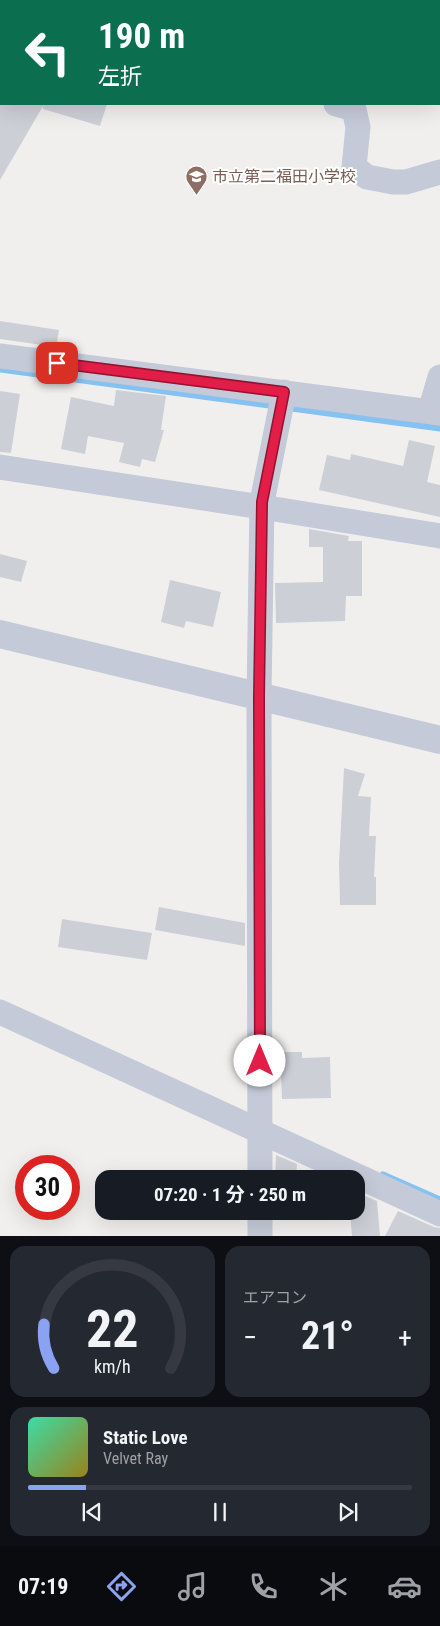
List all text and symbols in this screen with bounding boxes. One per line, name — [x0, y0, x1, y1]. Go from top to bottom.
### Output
text: 190 m — [98, 16, 185, 57]
icon: left — [15, 20, 80, 85]
text: 左折 — [98, 64, 142, 89]
school or university icon: 市立第二福田小学校 — [184, 164, 208, 195]
place label: 市立第二福田小学校 — [212, 167, 356, 186]
pin — [36, 342, 78, 384]
icon: arrive — [43, 349, 71, 377]
position arrow — [233, 1034, 285, 1086]
speed limit sign: 30 — [15, 1155, 80, 1220]
text: 07:20 · 1 分 · 250 m — [154, 1183, 306, 1206]
text: エアコン — [243, 1288, 307, 1307]
text: 22 — [86, 1299, 139, 1360]
text: 21° — [301, 1314, 354, 1358]
text: − — [243, 1321, 257, 1354]
text: + — [398, 1321, 412, 1354]
text: km/h — [94, 1356, 131, 1377]
text: Static Love — [103, 1426, 188, 1449]
text: Velvet Ray — [103, 1449, 168, 1468]
icon: previous — [78, 1498, 106, 1526]
icon: pause — [206, 1498, 234, 1526]
icon: next — [334, 1498, 362, 1526]
icon: directions — [104, 1569, 139, 1604]
icon: music — [175, 1569, 210, 1604]
icon: phone — [246, 1569, 281, 1604]
icon: climate — [316, 1569, 351, 1604]
icon: car — [387, 1569, 422, 1604]
text: 07:19 — [18, 1574, 68, 1599]

